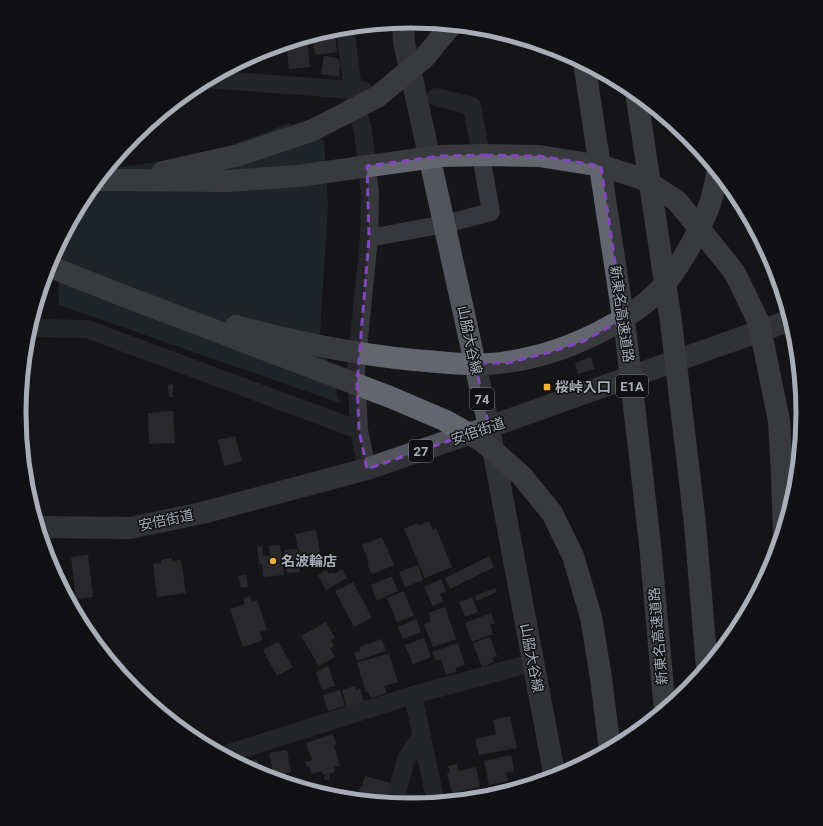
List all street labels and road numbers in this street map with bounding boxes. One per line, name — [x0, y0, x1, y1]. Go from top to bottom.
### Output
street label: 新東名高速道路 — [607, 264, 637, 364]
street label: 山脇大谷線 — [455, 304, 485, 376]
road number: E1A — [616, 375, 648, 397]
road number: 74 — [470, 388, 494, 410]
street label: 安倍街道 — [449, 414, 507, 448]
road number: 27 — [409, 440, 433, 462]
street label: 安倍街道 — [137, 506, 195, 534]
street label: 新東名高速道路 — [646, 586, 670, 686]
street label: 山脇大谷線 — [517, 622, 547, 694]

